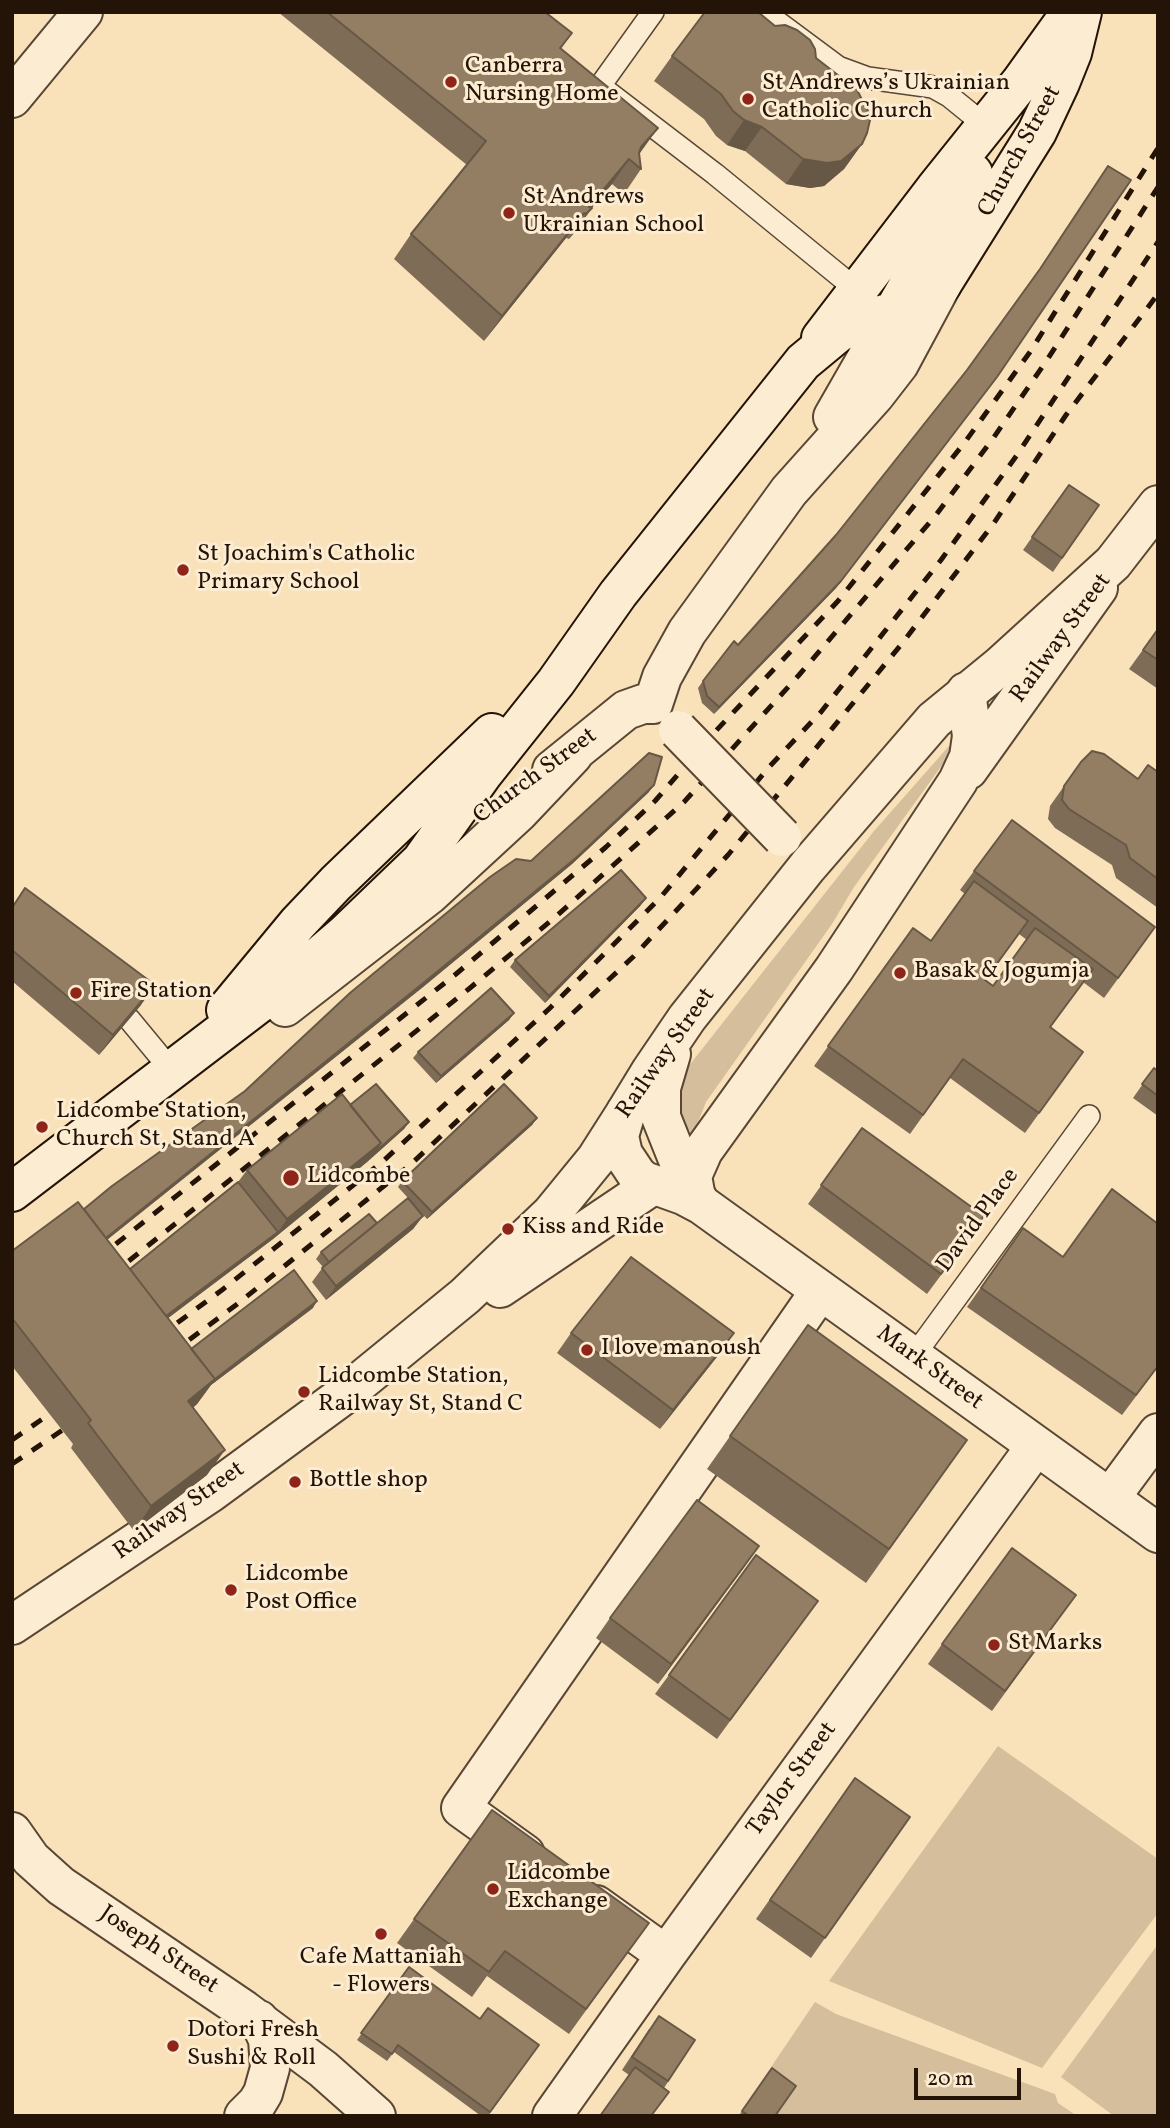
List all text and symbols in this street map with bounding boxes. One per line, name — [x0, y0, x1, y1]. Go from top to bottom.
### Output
place label: Canberra Nursing Home — [465, 54, 619, 110]
place label: St Andrews’s Ukrainian Catholic Church — [762, 71, 1010, 127]
marker: Canberra Nursing Home — [443, 74, 459, 90]
street label: Church Street — [973, 81, 1069, 223]
marker: St Andrews’s Ukrainian Catholic Church — [740, 91, 756, 107]
place label: St Andrews Ukrainian School — [523, 185, 704, 241]
marker: St Andrews Ukrainian School — [501, 205, 517, 221]
place label: St Joachim's Catholic Primary School — [197, 542, 415, 598]
marker: St Joachim's Catholic Primary School — [175, 562, 191, 578]
street label: Railway Street — [1005, 569, 1119, 709]
street label: Church Street — [469, 723, 603, 831]
place label: Basak & Jogumja — [914, 959, 1090, 987]
marker: Basak & Jogumja — [892, 965, 908, 981]
place label: Fire Station — [90, 979, 212, 1007]
street label: Railway Street — [611, 983, 723, 1125]
marker: Fire Station — [68, 985, 84, 1001]
place label: Lidcombe Station, Church St, Stand A — [56, 1099, 255, 1155]
marker: Lidcombe Station, Church St, Stand A — [34, 1119, 50, 1135]
street label: David Place — [931, 1163, 1027, 1279]
place label: Lidcombe — [307, 1164, 410, 1192]
marker: Lidcombe — [281, 1168, 301, 1188]
place label: Kiss and Ride — [522, 1215, 664, 1243]
marker: Kiss and Ride — [500, 1221, 516, 1237]
street label: Mark Street — [870, 1321, 988, 1417]
place label: I love manoush — [601, 1336, 761, 1364]
marker: I love manoush — [579, 1342, 595, 1358]
place label: Lidcombe Station, Railway St, Stand C — [318, 1364, 523, 1420]
marker: Lidcombe Station, Railway St, Stand C — [296, 1384, 312, 1400]
street label: Railway Street — [109, 1456, 251, 1568]
place label: Bottle shop — [309, 1468, 428, 1496]
marker: Bottle shop — [287, 1474, 303, 1490]
place label: Lidcombe Post Office — [245, 1562, 357, 1618]
marker: Lidcombe Post Office — [223, 1582, 239, 1598]
place label: St Marks — [1008, 1631, 1102, 1659]
marker: St Marks — [986, 1637, 1002, 1653]
street label: Taylor Street — [742, 1717, 844, 1843]
place label: Lidcombe Exchange — [507, 1861, 610, 1917]
marker: Lidcombe Exchange — [485, 1881, 501, 1897]
street label: Joseph Street — [93, 1901, 223, 2001]
marker: Cafe Mattaniah - Flowers — [373, 1926, 389, 1942]
place label: Cafe Mattaniah - Flowers — [300, 1945, 462, 2001]
place label: Dotori Fresh Sushi & Roll — [187, 2018, 319, 2074]
marker: Dotori Fresh Sushi & Roll — [165, 2038, 181, 2054]
scale bar — [918, 2054, 1025, 2098]
text: 20 m — [927, 2065, 973, 2094]

